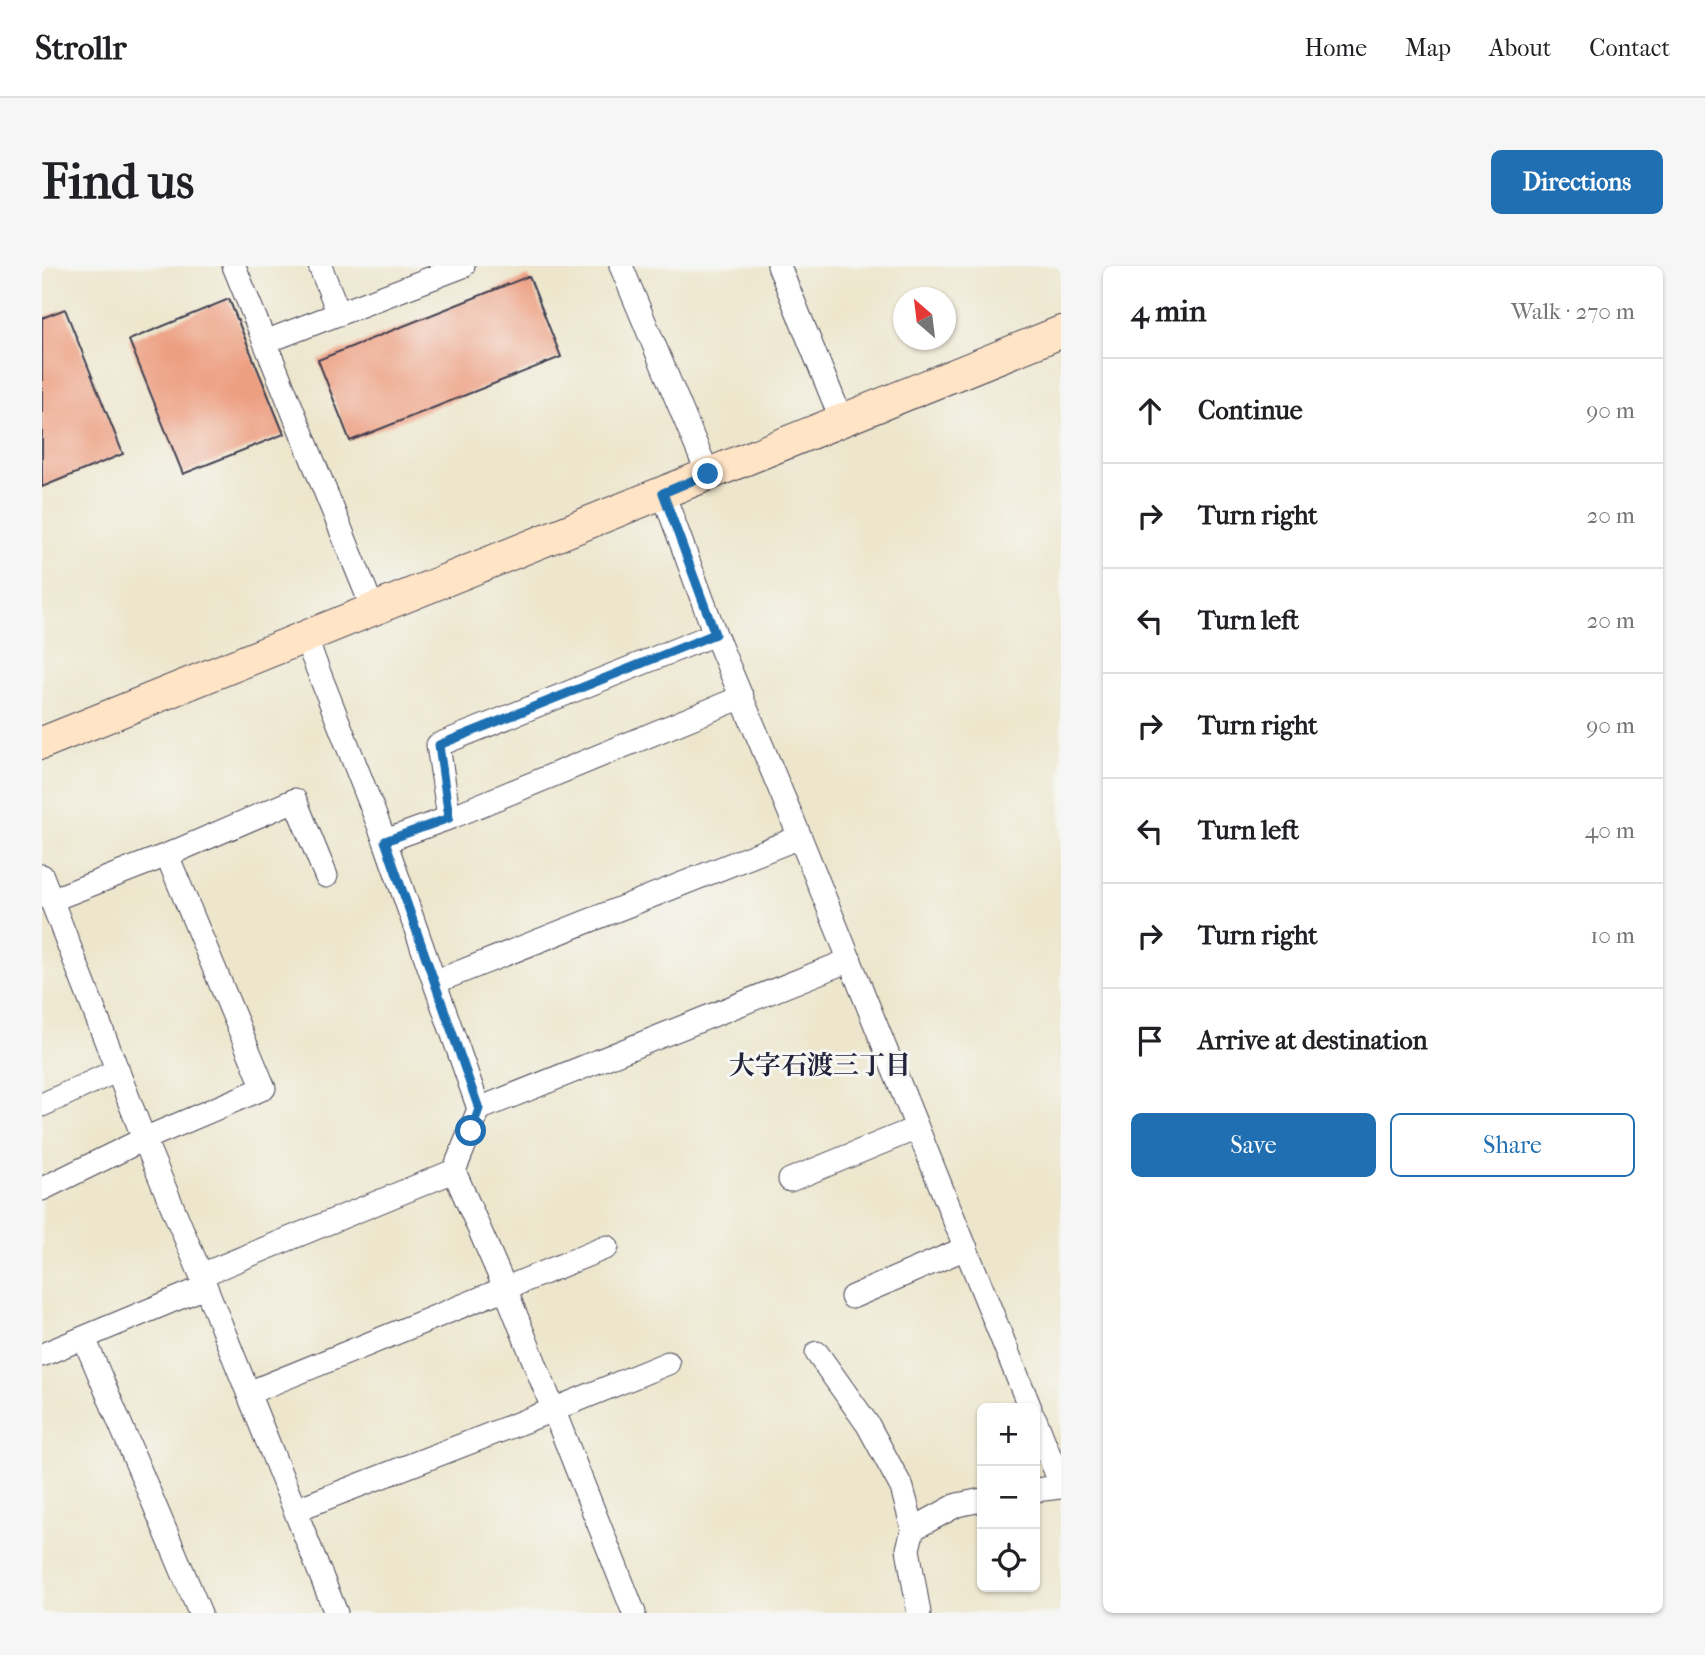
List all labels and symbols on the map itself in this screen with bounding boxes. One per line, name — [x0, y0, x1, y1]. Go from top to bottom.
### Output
north arrow — [893, 287, 956, 350]
route end — [692, 458, 723, 489]
district label: 大字石渡三丁目 — [729, 1050, 911, 1081]
route start — [455, 1115, 486, 1146]

